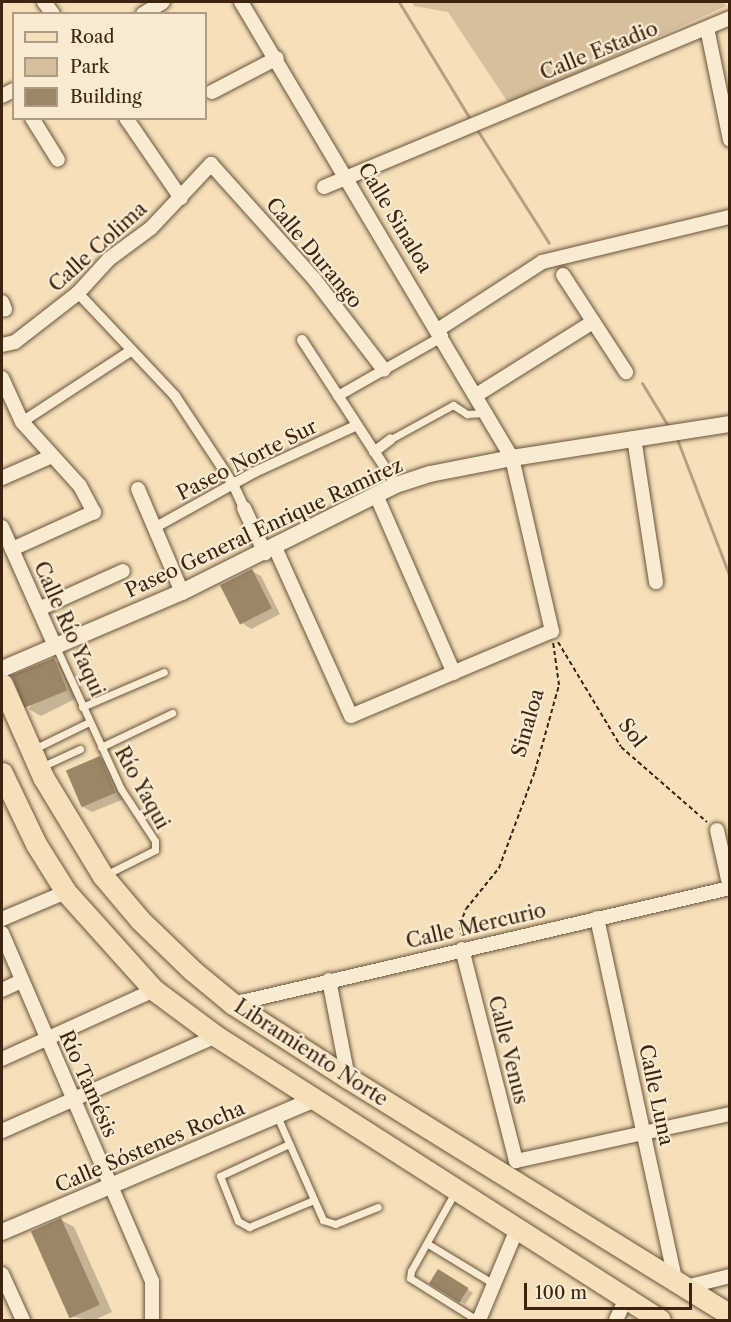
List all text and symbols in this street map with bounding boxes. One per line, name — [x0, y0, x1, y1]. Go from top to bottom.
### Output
legend — [12, 12, 207, 120]
street label: Calle Estadio — [537, 16, 661, 86]
text: Road — [70, 26, 115, 48]
text: Park — [70, 56, 109, 78]
text: Building — [70, 86, 142, 108]
street label: Calle Sinaloa — [353, 159, 437, 277]
street label: Calle Durango — [261, 193, 367, 313]
street label: Calle Colima — [44, 197, 152, 297]
street label: Paseo Norte Sur — [173, 414, 321, 506]
street label: Paseo General Enrique Ramirez — [121, 453, 407, 603]
street label: Calle Río Yaqui — [28, 557, 110, 701]
street label: Sinaloa — [507, 686, 549, 760]
street label: Sol — [613, 714, 651, 752]
street label: Río Yaqui — [109, 742, 175, 834]
street label: Calle Mercurio — [404, 898, 548, 954]
street label: Calle Venus — [483, 993, 533, 1107]
street label: Libramiento Norte — [230, 994, 392, 1112]
street label: Río Tamésis — [54, 1026, 122, 1142]
street label: Calle Luna — [634, 1042, 678, 1148]
street label: Calle Sóstenes Rocha — [52, 1096, 248, 1198]
scale bar — [527, 1271, 695, 1309]
text: 100 m — [535, 1282, 587, 1304]

